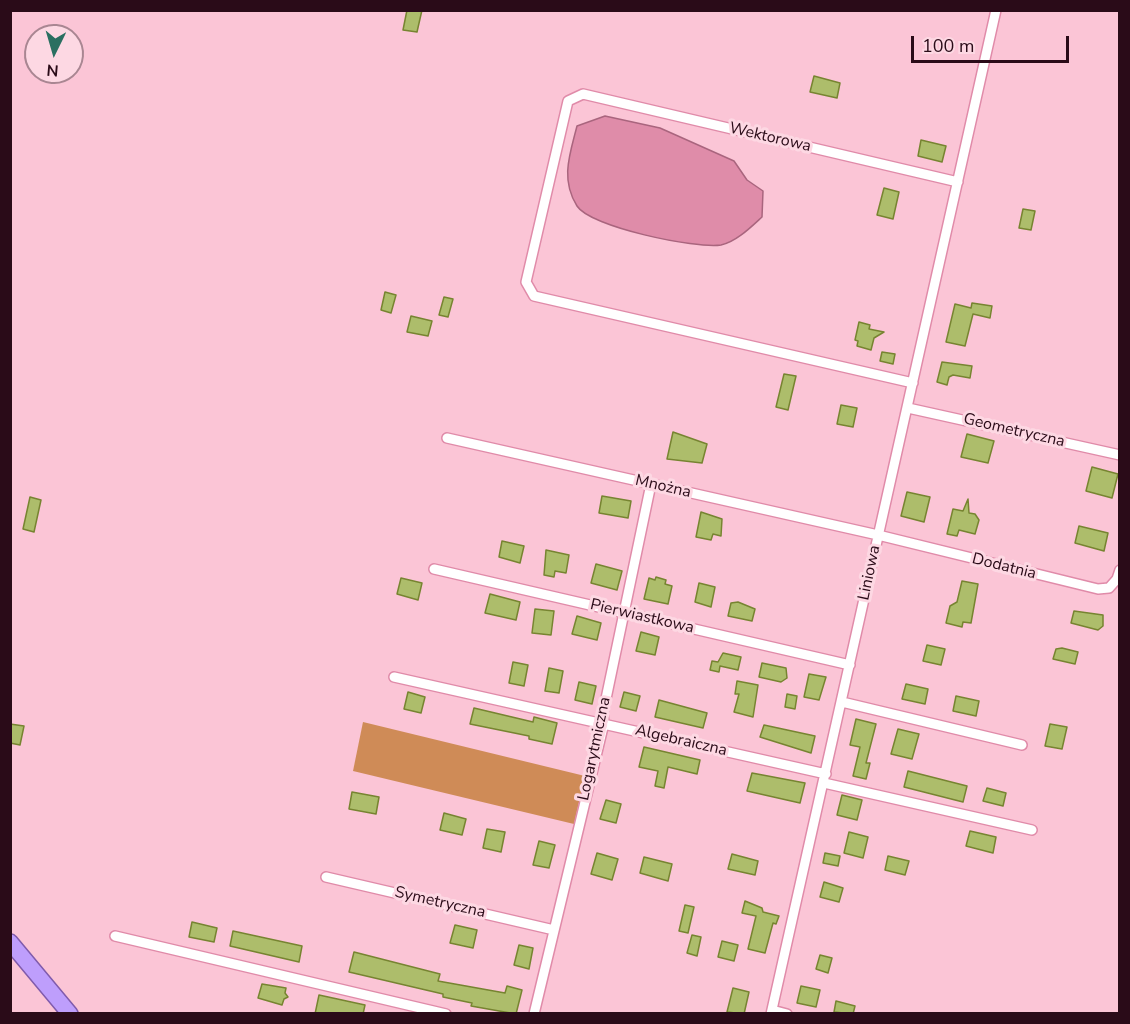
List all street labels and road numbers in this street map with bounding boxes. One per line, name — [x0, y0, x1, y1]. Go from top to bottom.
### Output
street label: Wektorowa — [727, 119, 813, 157]
street label: Geometryczna — [961, 410, 1067, 452]
street label: Mnożna — [633, 471, 693, 503]
street label: Liniowa — [855, 544, 885, 602]
street label: Dodatnia — [970, 550, 1038, 584]
street label: Pierwiastkowa — [588, 596, 696, 638]
street label: Logarytmiczna — [575, 695, 615, 803]
street label: Algebraiczna — [633, 721, 729, 761]
street label: Symetryczna — [393, 883, 487, 923]

